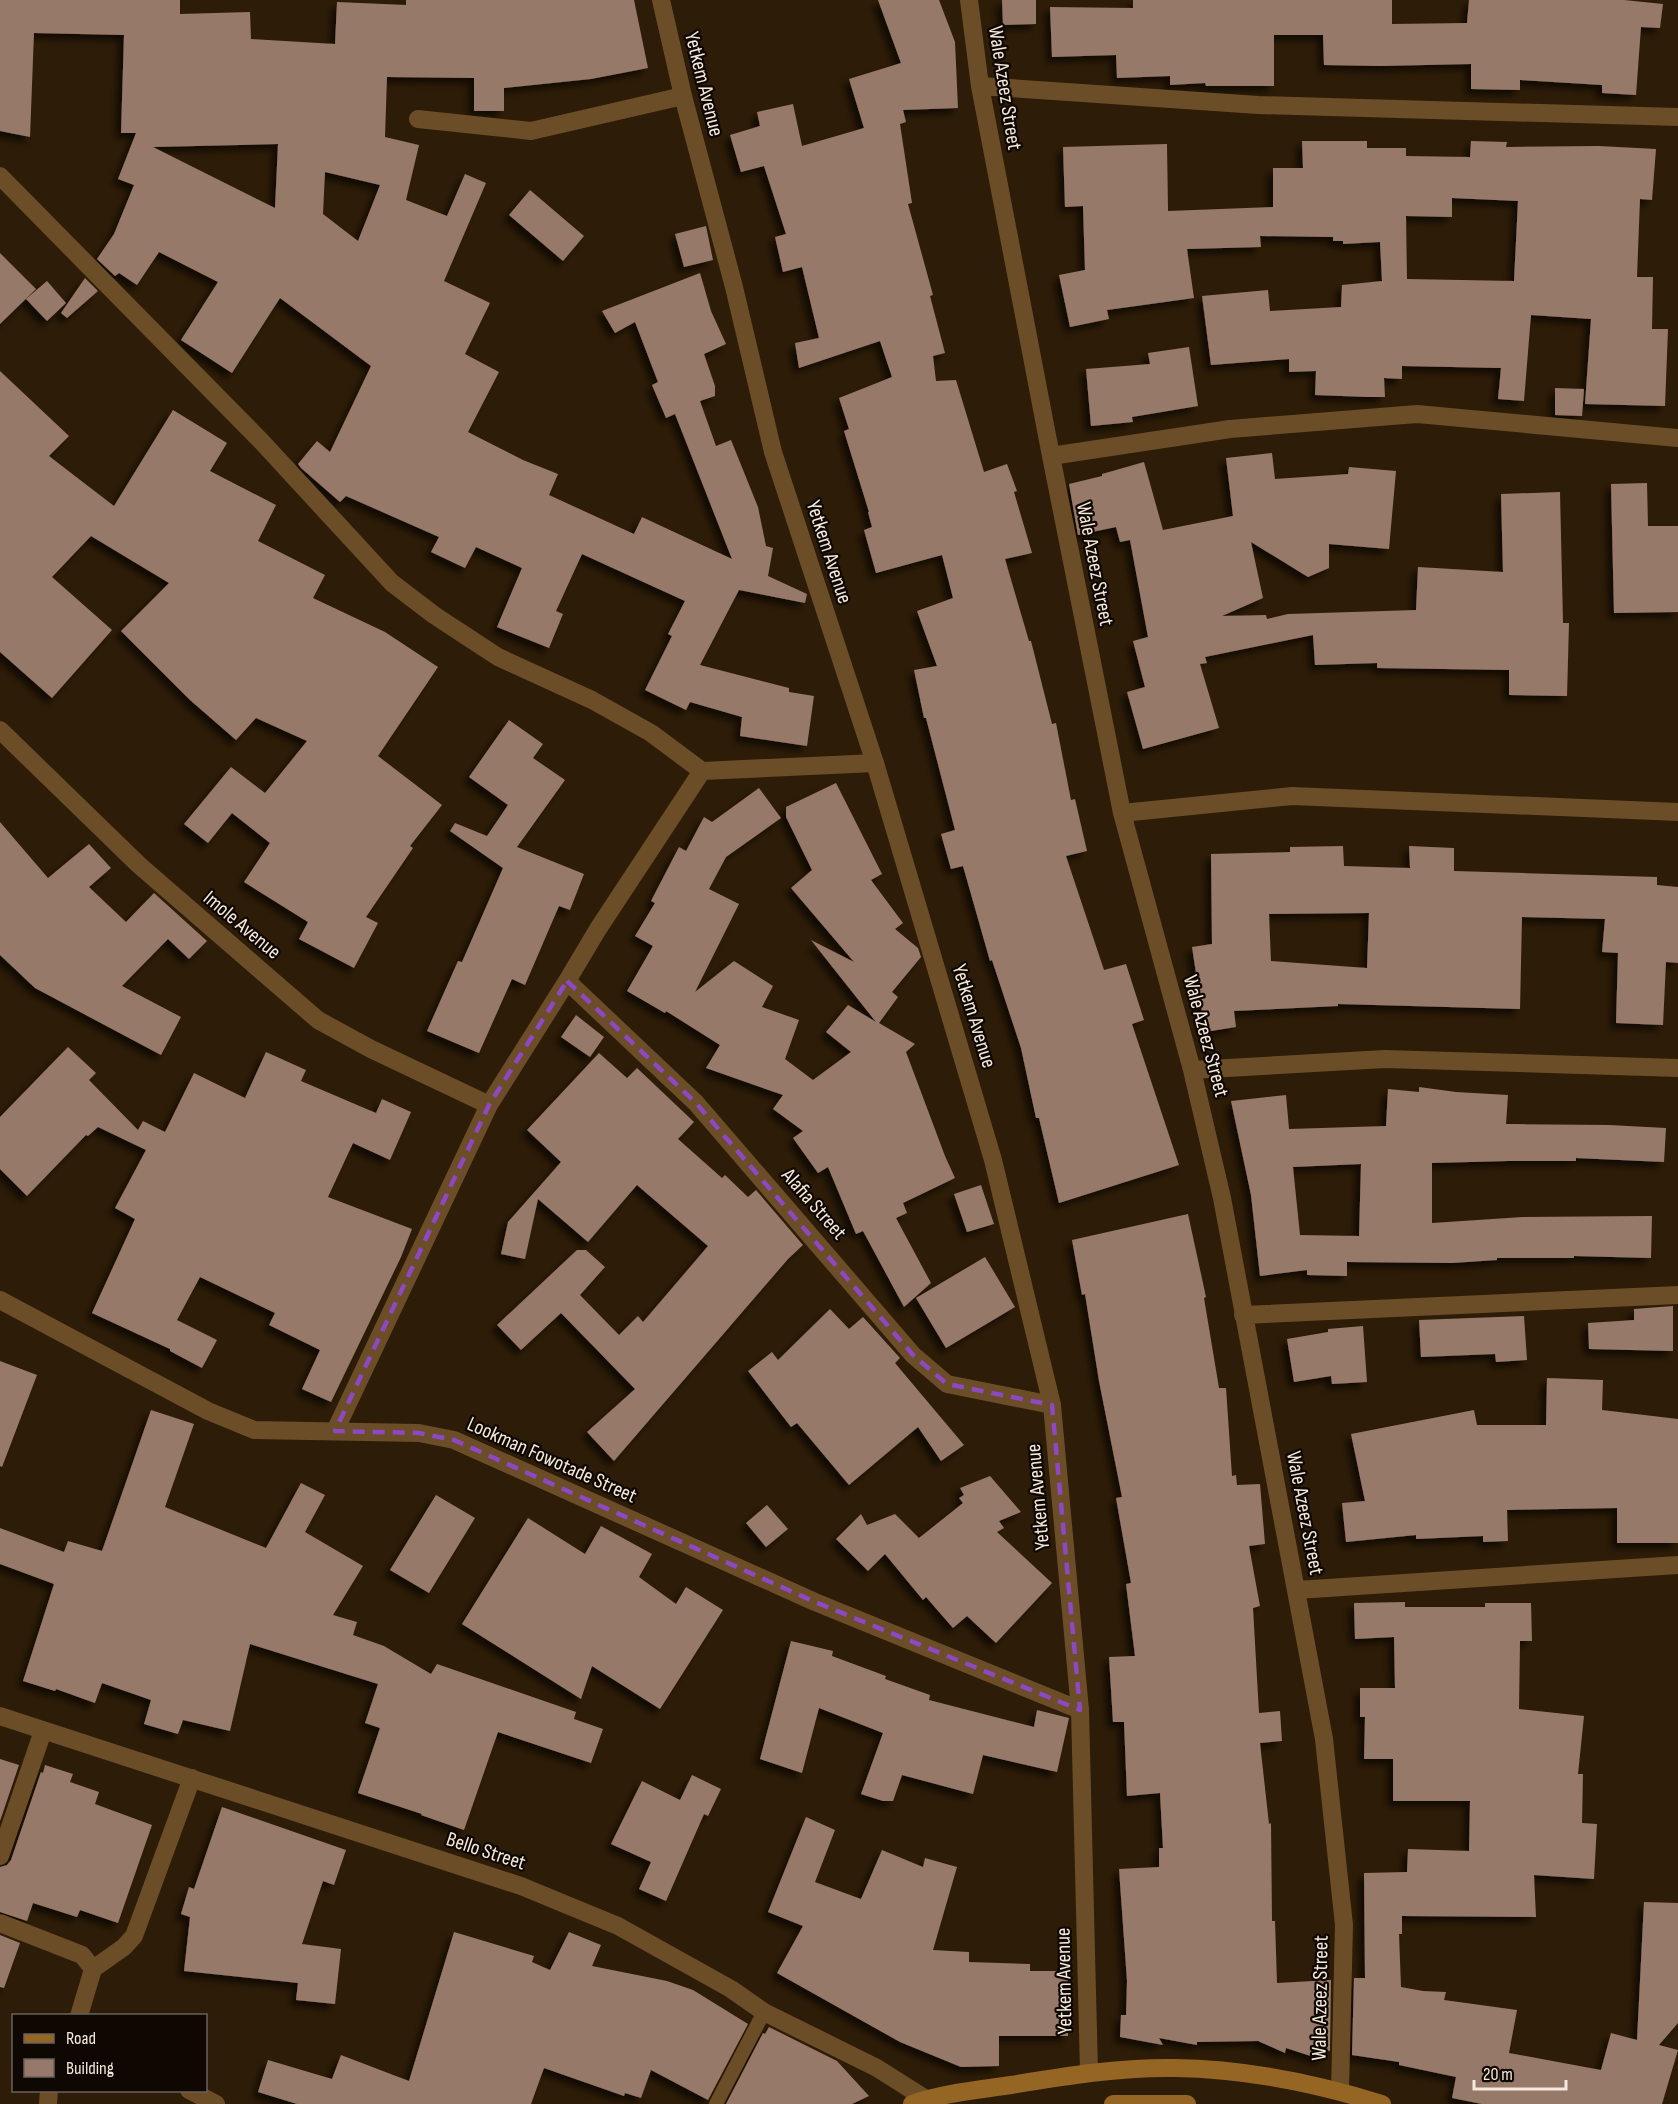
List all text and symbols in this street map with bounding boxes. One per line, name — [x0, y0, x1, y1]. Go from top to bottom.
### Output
street label: Wale Azeez Street — [983, 24, 1027, 152]
street label: Yetkem Avenue — [679, 29, 729, 139]
street label: Yetkem Avenue — [801, 497, 857, 607]
street label: Wale Azeez Street — [1071, 500, 1119, 628]
street label: Imole Avenue — [198, 885, 286, 965]
street label: Yetkem Avenue — [946, 961, 1002, 1071]
street label: Wale Azeez Street — [1178, 972, 1234, 1100]
street label: Alafia Street — [776, 1163, 852, 1245]
street label: Lookman Fowotade Street — [463, 1411, 641, 1509]
street label: Yetkem Avenue — [1021, 1443, 1055, 1551]
street label: Wale Azeez Street — [1281, 1449, 1329, 1577]
street label: Bello Street — [443, 1826, 529, 1876]
street label: Yetkem Avenue — [1051, 1927, 1077, 2035]
street label: Wale Azeez Street — [1306, 1935, 1334, 2061]
legend — [12, 2014, 207, 2092]
text: Road — [66, 2028, 96, 2049]
scale bar — [1474, 2053, 1566, 2091]
text: Building — [66, 2058, 114, 2079]
text: 20 m — [1483, 2064, 1513, 2085]

